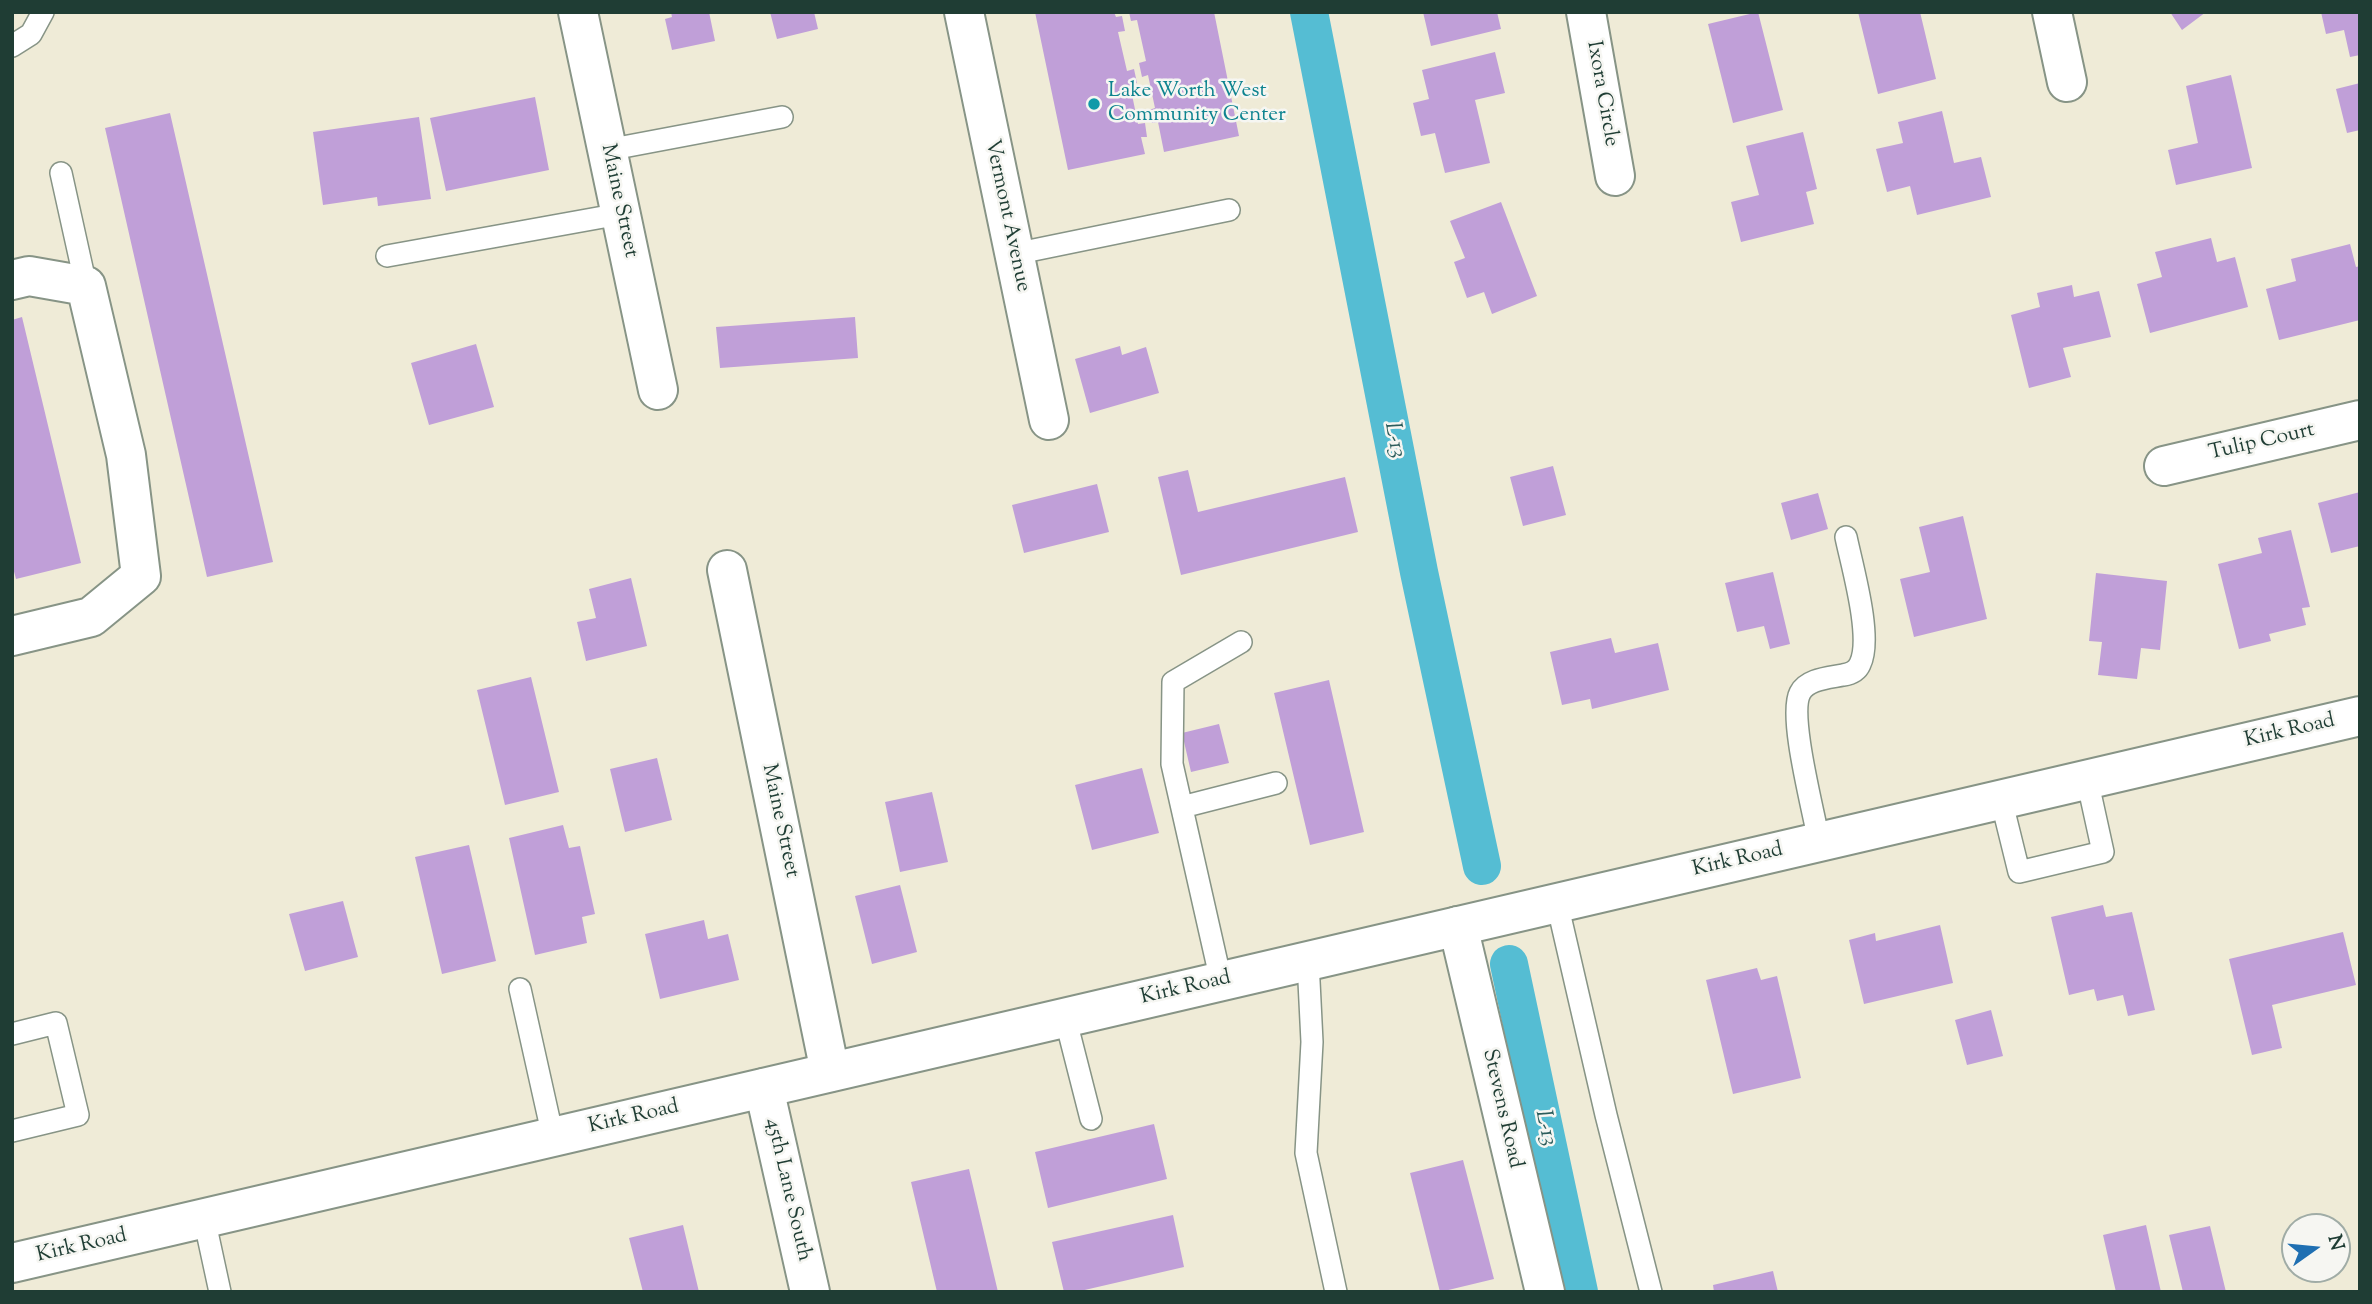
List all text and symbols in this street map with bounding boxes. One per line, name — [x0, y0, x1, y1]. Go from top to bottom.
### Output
street label: Ixora Circle — [1579, 39, 1623, 149]
place label: Lake Worth West Community Center — [1108, 79, 1286, 129]
marker: Lake Worth West Community Center — [1086, 96, 1102, 112]
street label: Vermont Avenue — [978, 137, 1034, 295]
street label: Maine Street — [594, 142, 642, 260]
street label: Tulip Court — [2207, 419, 2317, 467]
water label: L-13 — [1376, 420, 1410, 460]
street label: Kirk Road — [2242, 709, 2338, 755]
street label: Maine Street — [755, 762, 803, 880]
street label: Kirk Road — [1690, 838, 1786, 884]
street label: Kirk Road — [1138, 966, 1234, 1012]
street label: Stevens Road — [1475, 1047, 1527, 1171]
street label: Kirk Road — [586, 1095, 682, 1141]
water label: L-13 — [1527, 1108, 1561, 1148]
street label: 45th Lane South — [758, 1116, 816, 1264]
north arrow — [2281, 1213, 2351, 1283]
street label: Kirk Road — [34, 1224, 130, 1270]
text: N — [2320, 1232, 2350, 1254]

